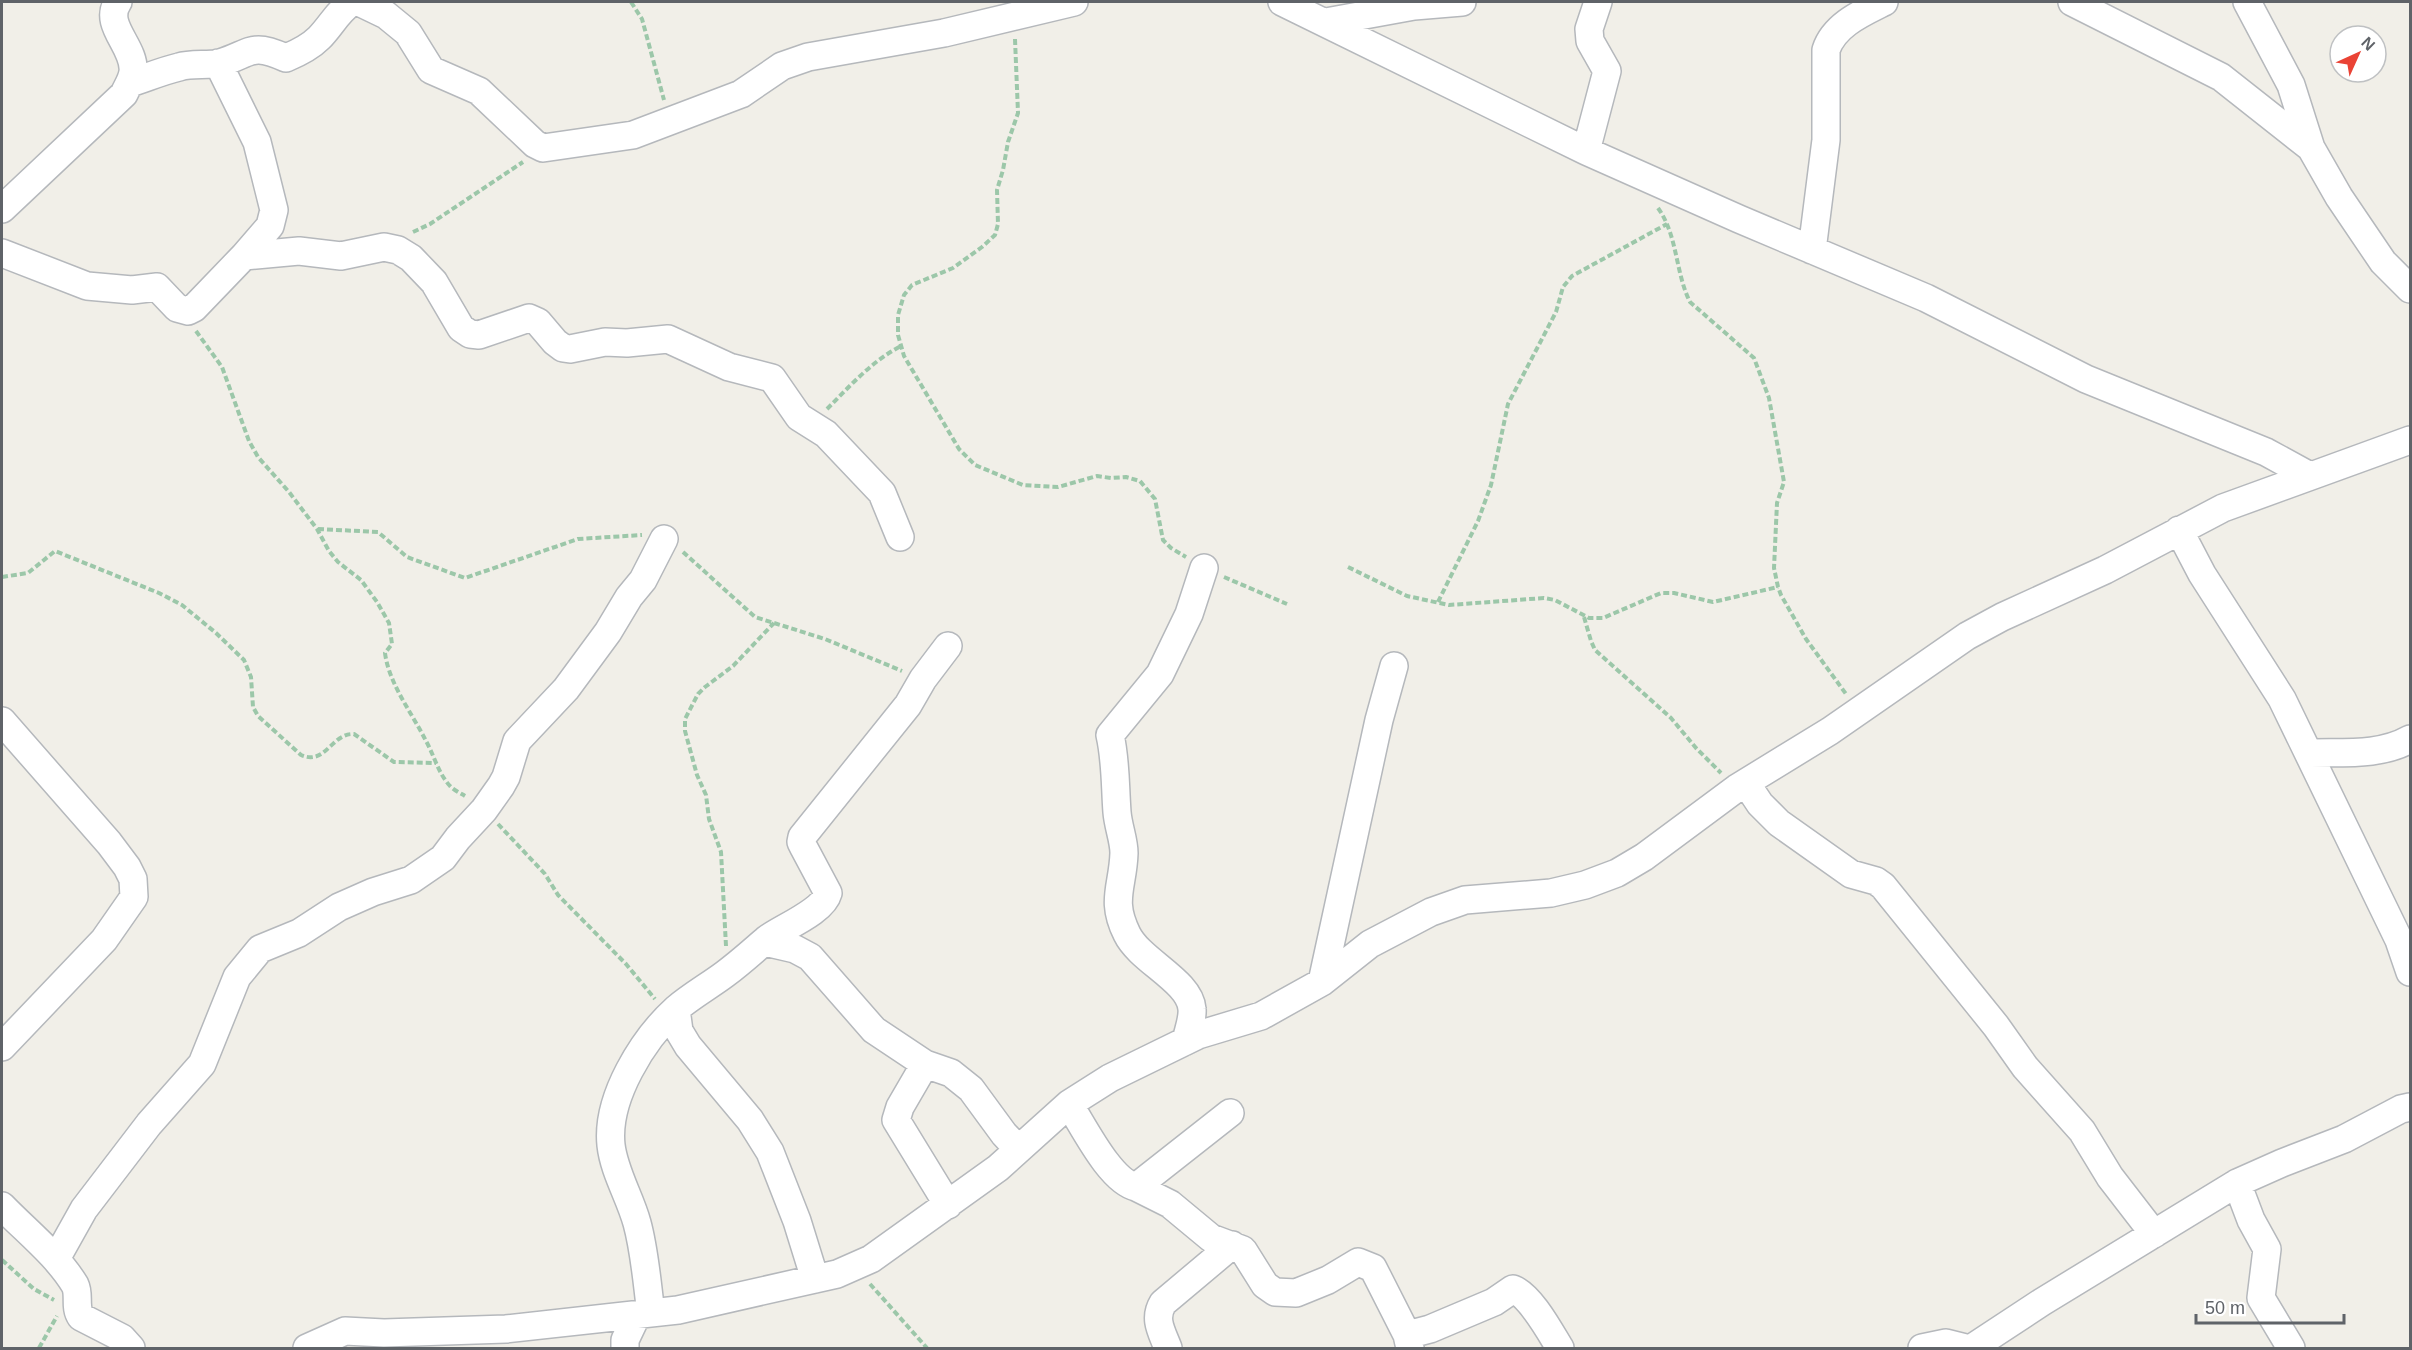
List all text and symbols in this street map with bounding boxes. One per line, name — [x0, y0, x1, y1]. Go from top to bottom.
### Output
north arrow — [2328, 24, 2388, 84]
text: N — [2358, 34, 2378, 54]
scale bar — [2196, 1287, 2344, 1325]
text: 50 m — [2205, 1298, 2245, 1318]

